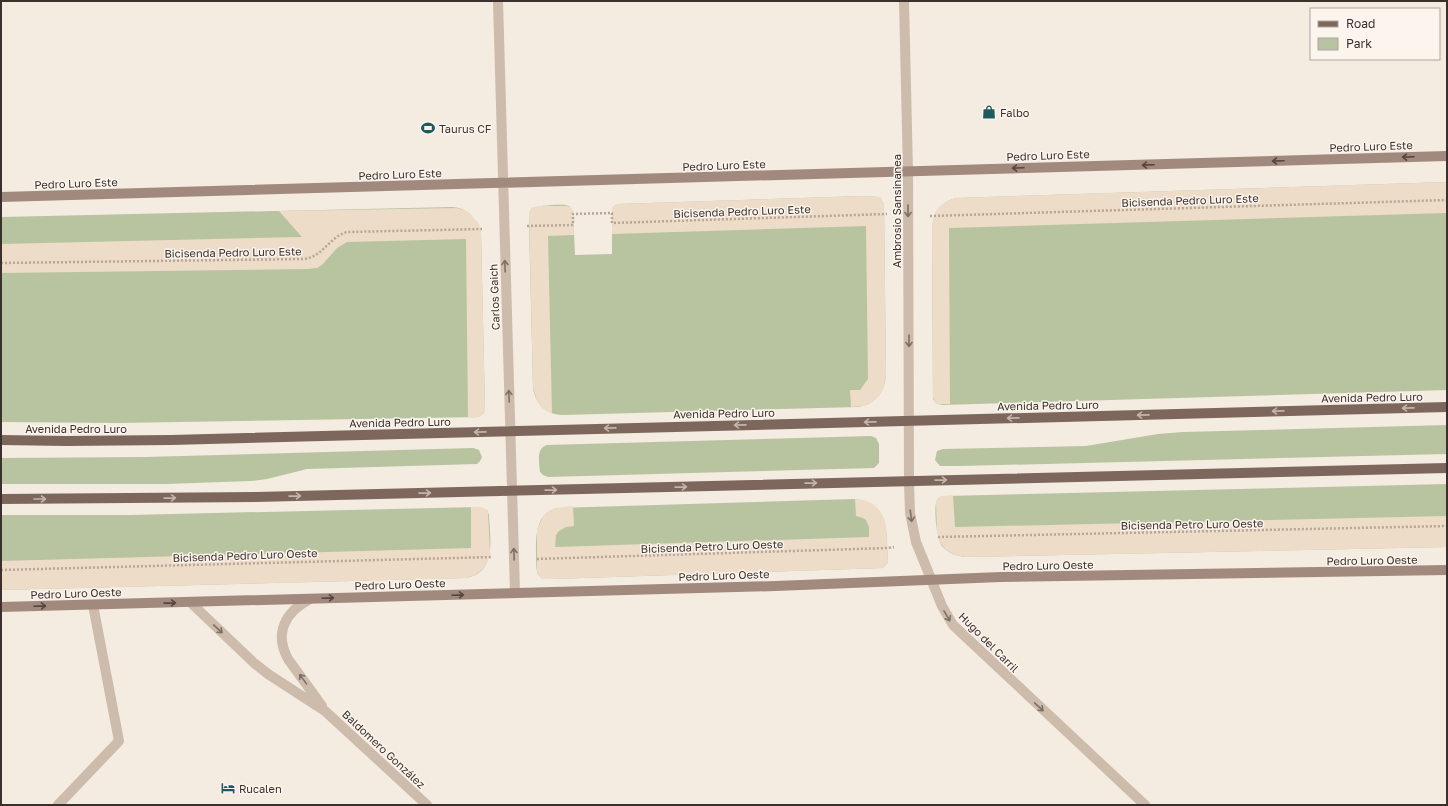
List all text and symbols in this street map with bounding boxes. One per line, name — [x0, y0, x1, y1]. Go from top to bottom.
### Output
legend — [1310, 8, 1440, 60]
text: Road — [1346, 16, 1375, 31]
text: Park — [1346, 36, 1372, 51]
shop icon: Falbo — [981, 104, 997, 120]
place label: Falbo — [1000, 106, 1030, 119]
sports icon: Taurus CF — [420, 120, 436, 136]
place label: Taurus CF — [439, 122, 492, 135]
street label: Pedro Luro Este — [1329, 138, 1413, 154]
street label: Pedro Luro Este — [1006, 147, 1090, 163]
street label: Ambrosio Sansinanea — [890, 154, 903, 268]
one-way arrow — [1402, 154, 1415, 161]
street label: Pedro Luro Este — [682, 157, 766, 173]
one-way arrow — [1272, 157, 1285, 165]
one-way arrow — [1142, 161, 1155, 168]
one-way arrow — [1012, 165, 1025, 172]
street label: Pedro Luro Este — [358, 166, 442, 182]
street label: Pedro Luro Este — [34, 175, 118, 191]
street label: Bicisenda Pedro Luro Este — [1121, 191, 1259, 209]
street label: Bicisenda Pedro Luro Este — [673, 202, 811, 220]
one-way arrow — [904, 204, 912, 217]
street label: Bicisenda Pedro Luro Este — [164, 244, 302, 260]
one-way arrow — [502, 260, 509, 273]
street label: Carlos Gaich — [486, 264, 502, 330]
one-way arrow — [905, 334, 913, 347]
one-way arrow — [505, 390, 513, 403]
street label: Avenida Pedro Luro — [1321, 390, 1423, 404]
street label: Avenida Pedro Luro — [997, 398, 1099, 412]
one-way arrow — [1402, 404, 1415, 412]
street label: Avenida Pedro Luro — [673, 406, 775, 420]
one-way arrow — [1272, 408, 1285, 415]
one-way arrow — [1137, 411, 1150, 419]
one-way arrow — [1007, 414, 1020, 422]
street label: Avenida Pedro Luro — [349, 415, 451, 429]
one-way arrow — [864, 418, 877, 425]
one-way arrow — [734, 421, 747, 429]
street label: Avenida Pedro Luro — [25, 422, 127, 435]
one-way arrow — [604, 424, 617, 432]
one-way arrow — [474, 428, 487, 436]
one-way arrow — [934, 476, 947, 484]
one-way arrow — [804, 480, 817, 487]
one-way arrow — [674, 483, 687, 490]
one-way arrow — [544, 486, 557, 493]
one-way arrow — [418, 489, 431, 496]
one-way arrow — [288, 492, 301, 500]
one-way arrow — [33, 495, 46, 503]
one-way arrow — [163, 495, 176, 502]
one-way arrow — [907, 509, 915, 522]
street label: Bicisenda Petro Luro Oeste — [1121, 516, 1263, 532]
street label: Bicisenda Petro Luro Oeste — [640, 537, 784, 555]
street label: Bicisenda Pedro Luro Oeste — [172, 546, 318, 564]
one-way arrow — [510, 548, 518, 561]
street label: Pedro Luro Oeste — [1326, 553, 1418, 567]
street label: Pedro Luro Oeste — [1002, 558, 1094, 572]
street label: Pedro Luro Oeste — [678, 567, 770, 583]
street label: Pedro Luro Oeste — [354, 576, 446, 592]
street label: Pedro Luro Oeste — [30, 585, 122, 601]
one-way arrow — [451, 591, 464, 598]
one-way arrow — [321, 595, 334, 602]
one-way arrow — [163, 599, 176, 606]
one-way arrow — [33, 602, 46, 610]
street label: Hugo del Carril — [956, 609, 1022, 675]
one-way arrow — [944, 610, 952, 622]
one-way arrow — [213, 624, 223, 634]
one-way arrow — [299, 674, 307, 685]
one-way arrow — [1034, 702, 1044, 712]
street label: Baldomero González — [340, 707, 428, 791]
hotel icon: Rucalen — [220, 780, 236, 796]
place label: Rucalen — [239, 782, 282, 795]

